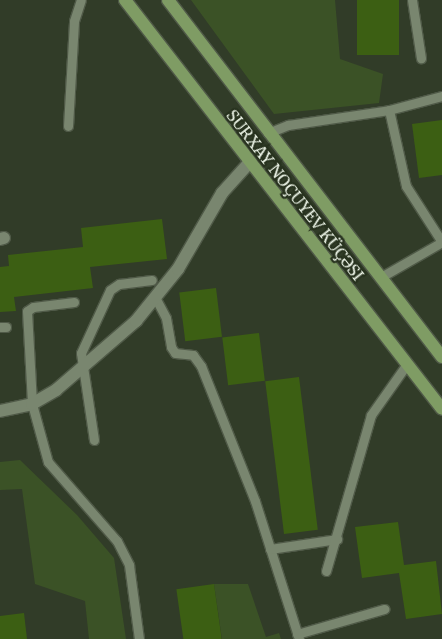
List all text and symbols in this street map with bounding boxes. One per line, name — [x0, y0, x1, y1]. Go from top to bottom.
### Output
street label: SURXAY NOÇUYEV KÜÇƏSI — [222, 106, 368, 284]

